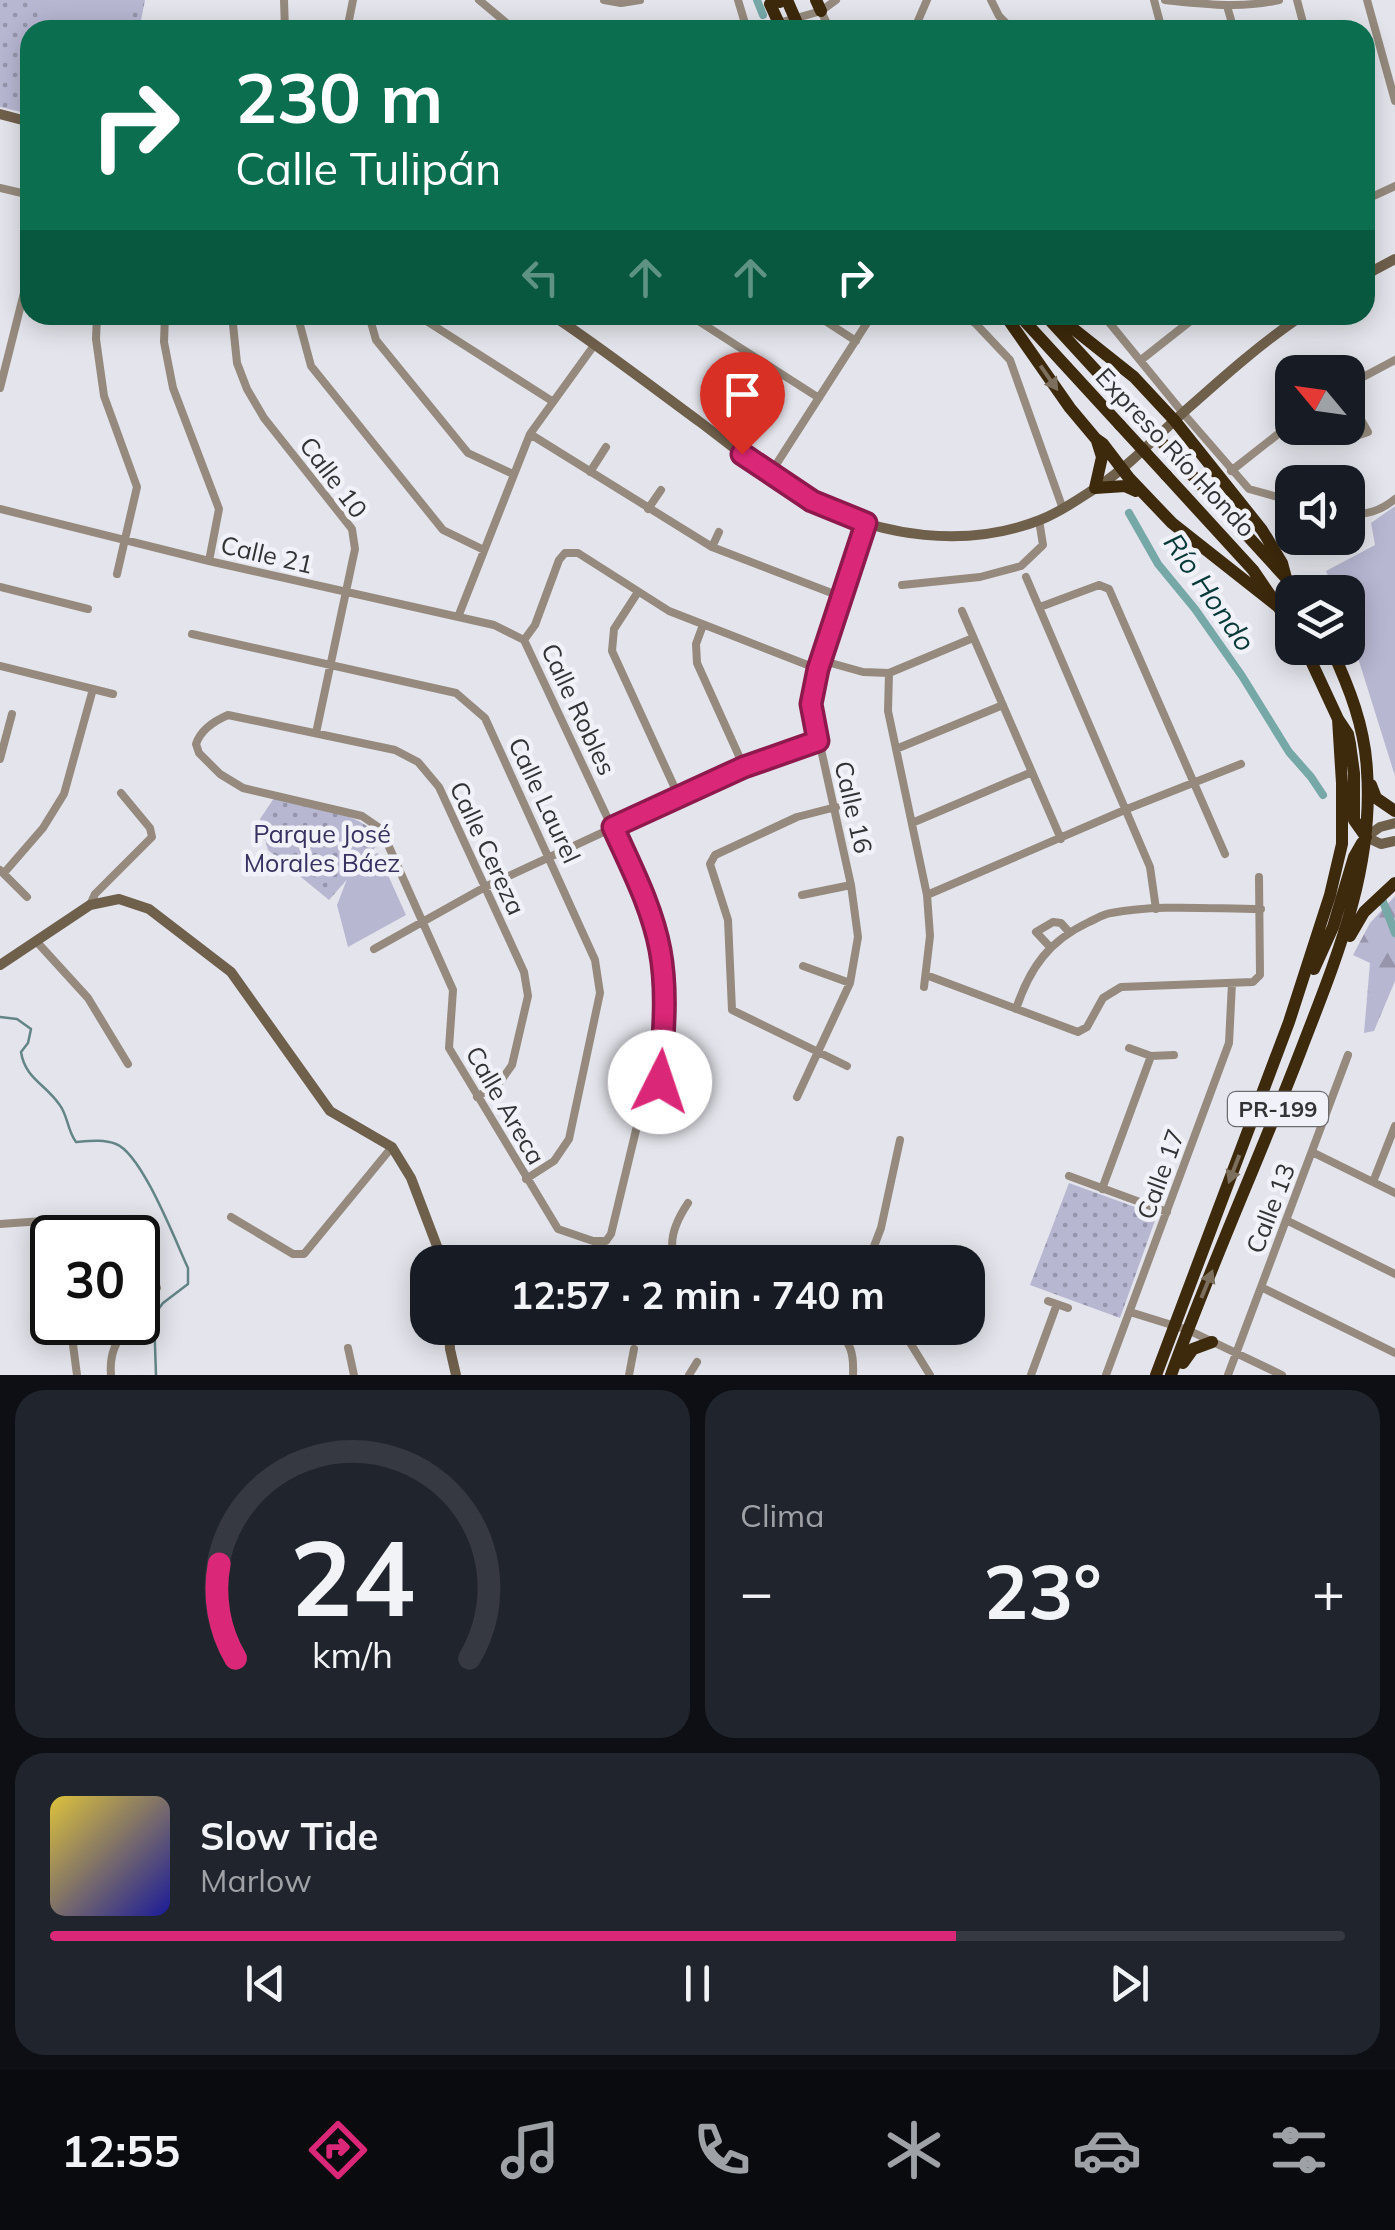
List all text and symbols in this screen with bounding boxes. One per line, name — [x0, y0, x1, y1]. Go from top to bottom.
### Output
text: 230 m — [235, 53, 443, 141]
icon: right — [70, 60, 200, 190]
text: Calle Tulipán — [235, 140, 501, 196]
icon: left — [513, 250, 568, 305]
icon: ahead — [618, 250, 673, 305]
icon: ahead — [723, 250, 778, 305]
icon: right — [828, 250, 883, 305]
pin — [700, 352, 785, 455]
north arrow — [1275, 355, 1365, 445]
map controls — [1275, 355, 1365, 665]
street label: Expreso Río Hondo — [1090, 361, 1262, 543]
one-way arrow — [1039, 365, 1058, 392]
icon: arrive — [715, 367, 770, 422]
street label: Calle 10 — [293, 430, 375, 524]
button: sound — [1275, 465, 1365, 555]
water label: Río Hondo — [1157, 526, 1263, 658]
street label: Calle 21 — [218, 528, 316, 580]
button: layers — [1275, 575, 1365, 665]
street label: Calle Robles — [535, 638, 623, 780]
street label: Calle Laurel — [502, 732, 588, 868]
street label: Calle 16 — [828, 758, 880, 856]
street label: Calle Cereza — [444, 776, 532, 920]
park label: Parque José Morales Báez — [244, 818, 400, 878]
position arrow — [608, 1030, 712, 1134]
street label: Calle Areca — [460, 1040, 552, 1170]
road number: PR-199 — [1228, 1092, 1328, 1126]
street label: Calle 17 — [1129, 1125, 1191, 1223]
one-way arrow — [1226, 1154, 1241, 1184]
street label: Calle 13 — [1239, 1159, 1301, 1257]
speed limit sign: 30 — [30, 1215, 160, 1345]
one-way arrow — [1199, 1269, 1215, 1299]
text: 12:57 · 2 min · 740 m — [510, 1271, 885, 1319]
text: Clima — [740, 1495, 824, 1535]
text: 24 — [290, 1511, 415, 1642]
text: 23° — [983, 1544, 1102, 1638]
text: − — [740, 1557, 773, 1626]
text: + — [1312, 1557, 1345, 1626]
text: km/h — [312, 1632, 393, 1677]
text: Slow Tide — [200, 1812, 378, 1860]
text: Marlow — [200, 1860, 312, 1900]
icon: previous — [238, 1956, 293, 2011]
icon: pause — [670, 1956, 725, 2011]
icon: next — [1102, 1956, 1157, 2011]
icon: directions — [303, 2115, 373, 2185]
icon: music — [495, 2115, 565, 2185]
icon: phone — [687, 2115, 757, 2185]
icon: climate — [879, 2115, 949, 2185]
icon: car — [1072, 2115, 1142, 2185]
icon: filters — [1264, 2115, 1334, 2185]
text: 12:55 — [61, 2122, 180, 2178]

